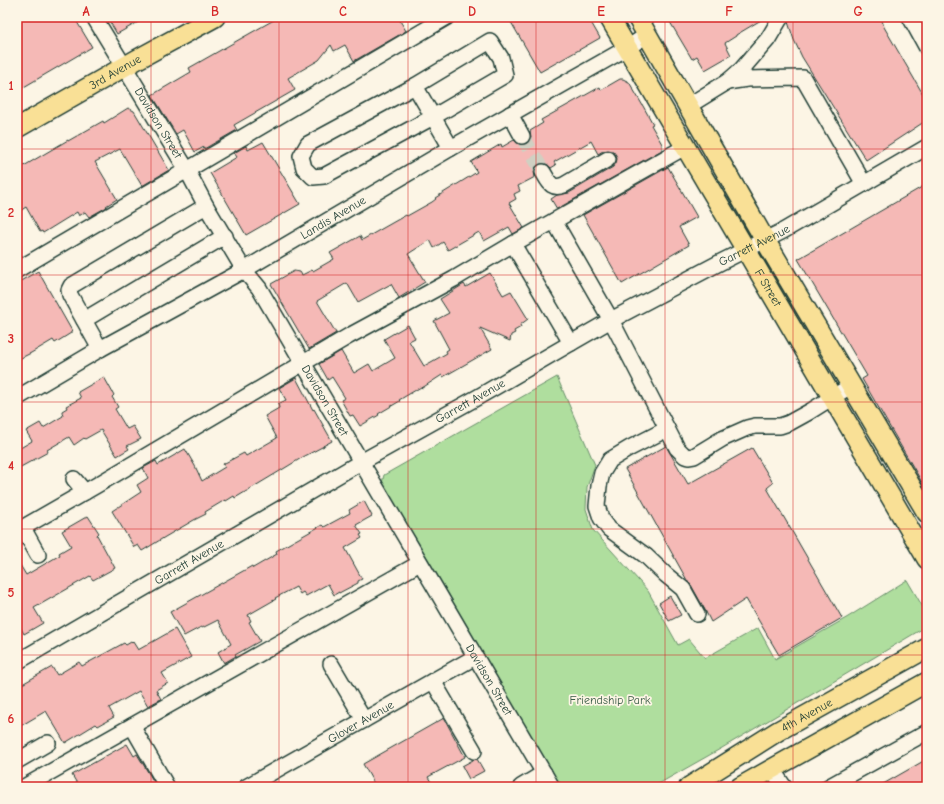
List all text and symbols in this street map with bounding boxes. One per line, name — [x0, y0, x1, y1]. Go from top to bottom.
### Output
text: A — [82, 4, 90, 19]
text: B — [211, 4, 219, 19]
text: C — [339, 4, 347, 19]
text: D — [468, 4, 476, 19]
text: E — [597, 4, 605, 19]
text: F — [725, 4, 733, 19]
text: G — [853, 4, 863, 19]
street label: 3rd Avenue — [87, 52, 143, 92]
text: 1 — [8, 78, 14, 93]
street label: Davidson Street — [132, 85, 185, 161]
street label: Landis Avenue — [298, 193, 368, 242]
text: 2 — [8, 205, 14, 220]
street label: Garrett Avenue — [716, 222, 792, 269]
street label: F Street — [752, 266, 785, 309]
text: 3 — [8, 331, 14, 346]
street label: Davidson Street — [299, 362, 352, 439]
street label: Garrett Avenue — [433, 376, 507, 426]
text: 4 — [8, 458, 14, 473]
street label: Garrett Avenue — [152, 536, 226, 588]
text: 5 — [8, 585, 15, 600]
street label: Davidson Street — [463, 642, 516, 718]
park label: Friendship Park — [570, 693, 651, 707]
street label: 4th Avenue — [779, 695, 835, 735]
street label: Glover Avenue — [325, 698, 396, 746]
text: 6 — [8, 711, 15, 726]

